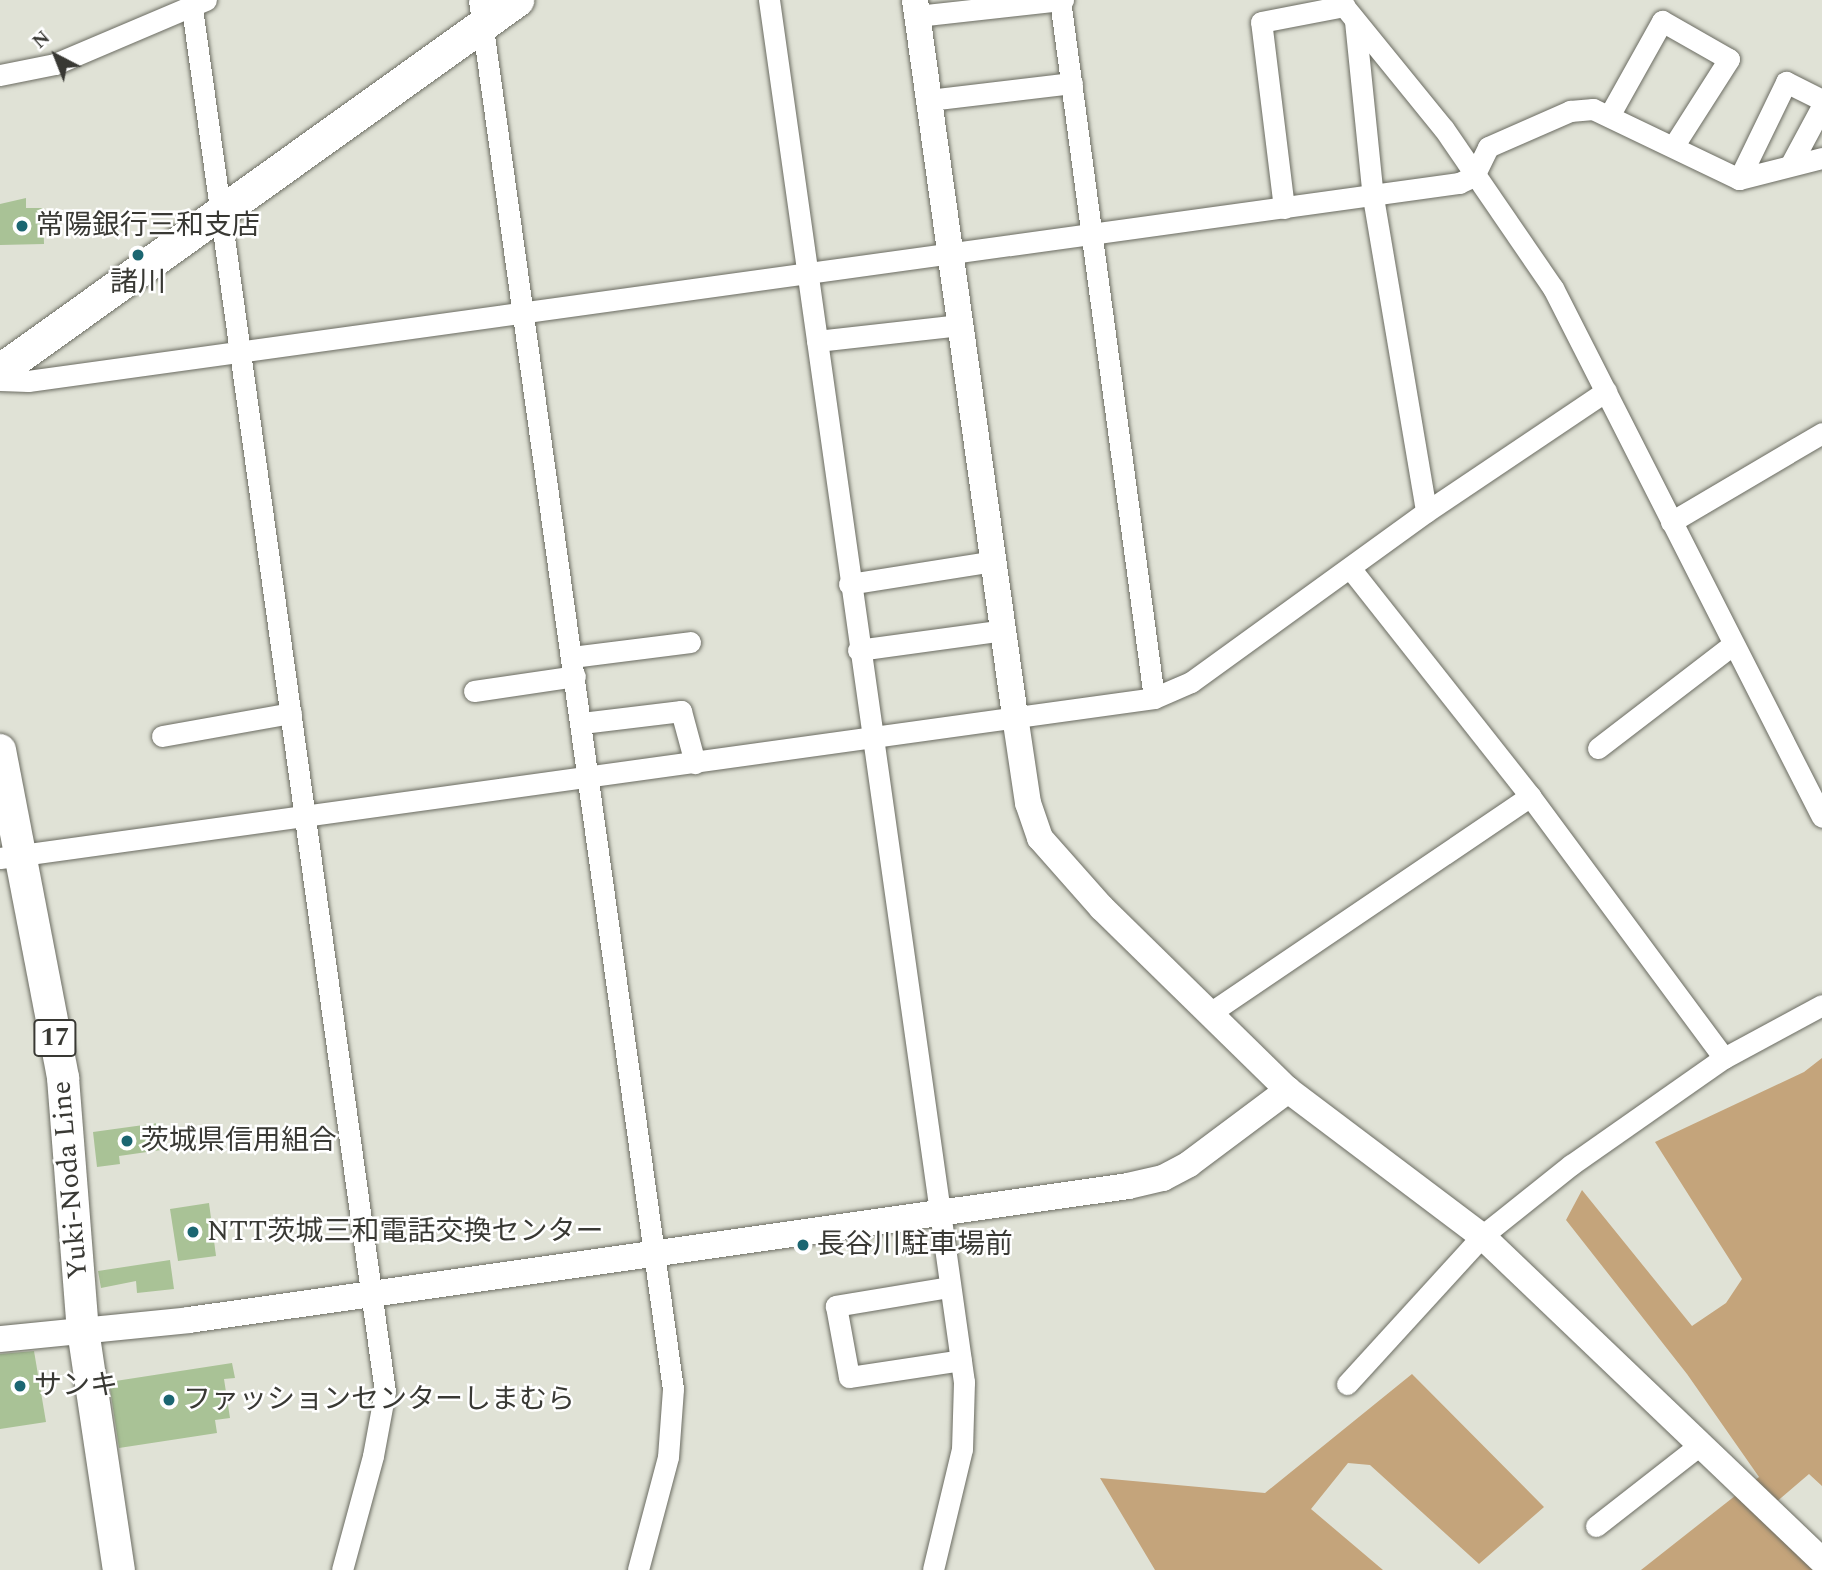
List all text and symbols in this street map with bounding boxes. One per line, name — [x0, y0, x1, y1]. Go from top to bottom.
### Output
north arrow — [21, 21, 91, 91]
text: N — [26, 24, 57, 56]
place label: 常陽銀行三和支店 — [36, 209, 260, 243]
marker: 常陽銀行三和支店 — [14, 218, 30, 234]
marker: 諸川 — [130, 247, 146, 263]
place label: 諸川 — [110, 266, 166, 300]
road number: 17 — [32, 1015, 78, 1060]
street label: Yuki-Noda Line — [45, 1079, 95, 1281]
place label: 茨城県信用組合 — [141, 1124, 337, 1158]
marker: 茨城県信用組合 — [119, 1133, 135, 1149]
place label: NTT茨城三和電話交換センター — [207, 1215, 603, 1249]
marker: NTT茨城三和電話交換センター — [185, 1224, 201, 1240]
place label: 長谷川駐車場前 — [817, 1228, 1013, 1262]
marker: 長谷川駐車場前 — [795, 1237, 811, 1253]
place label: サンキ — [34, 1369, 118, 1403]
marker: サンキ — [12, 1378, 28, 1394]
place label: ファッションセンターしまむら — [183, 1383, 575, 1417]
marker: ファッションセンターしまむら — [161, 1392, 177, 1408]

